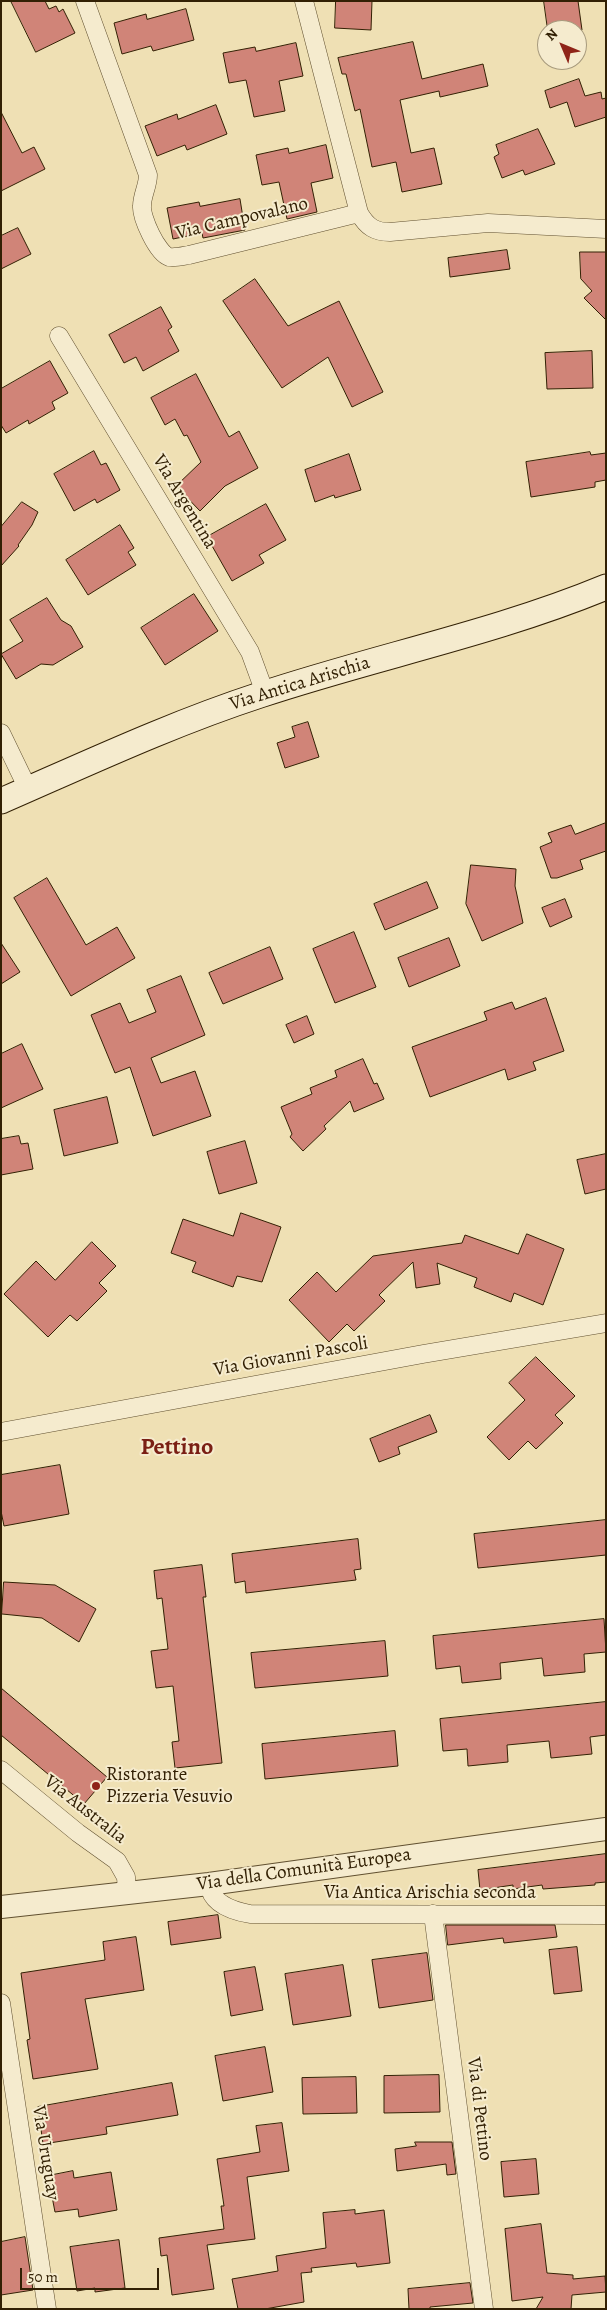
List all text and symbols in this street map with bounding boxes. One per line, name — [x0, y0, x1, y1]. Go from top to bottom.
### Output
north arrow — [537, 20, 587, 70]
text: N — [541, 24, 562, 45]
street label: Via Campovalano — [174, 193, 310, 245]
street label: Via Argentina — [147, 451, 221, 553]
street label: Via Antica Arischia — [227, 652, 373, 716]
street label: Via Giovanni Pascoli — [212, 1332, 370, 1382]
district label: Pettino — [141, 1434, 213, 1462]
place label: Ristorante Pizzeria Vesuvio — [106, 1764, 233, 1808]
street label: Via Australia — [39, 1771, 131, 1849]
marker: Ristorante Pizzeria Vesuvio — [90, 1780, 102, 1792]
street label: Via della Comunità Europea — [195, 1844, 413, 1896]
street label: Via Antica Arischia seconda — [324, 1882, 536, 1904]
street label: Via di Pettino — [461, 2056, 497, 2162]
street label: Via Uruguay — [26, 2104, 64, 2202]
scale bar — [22, 2258, 161, 2290]
text: 50 m — [28, 2267, 58, 2287]

